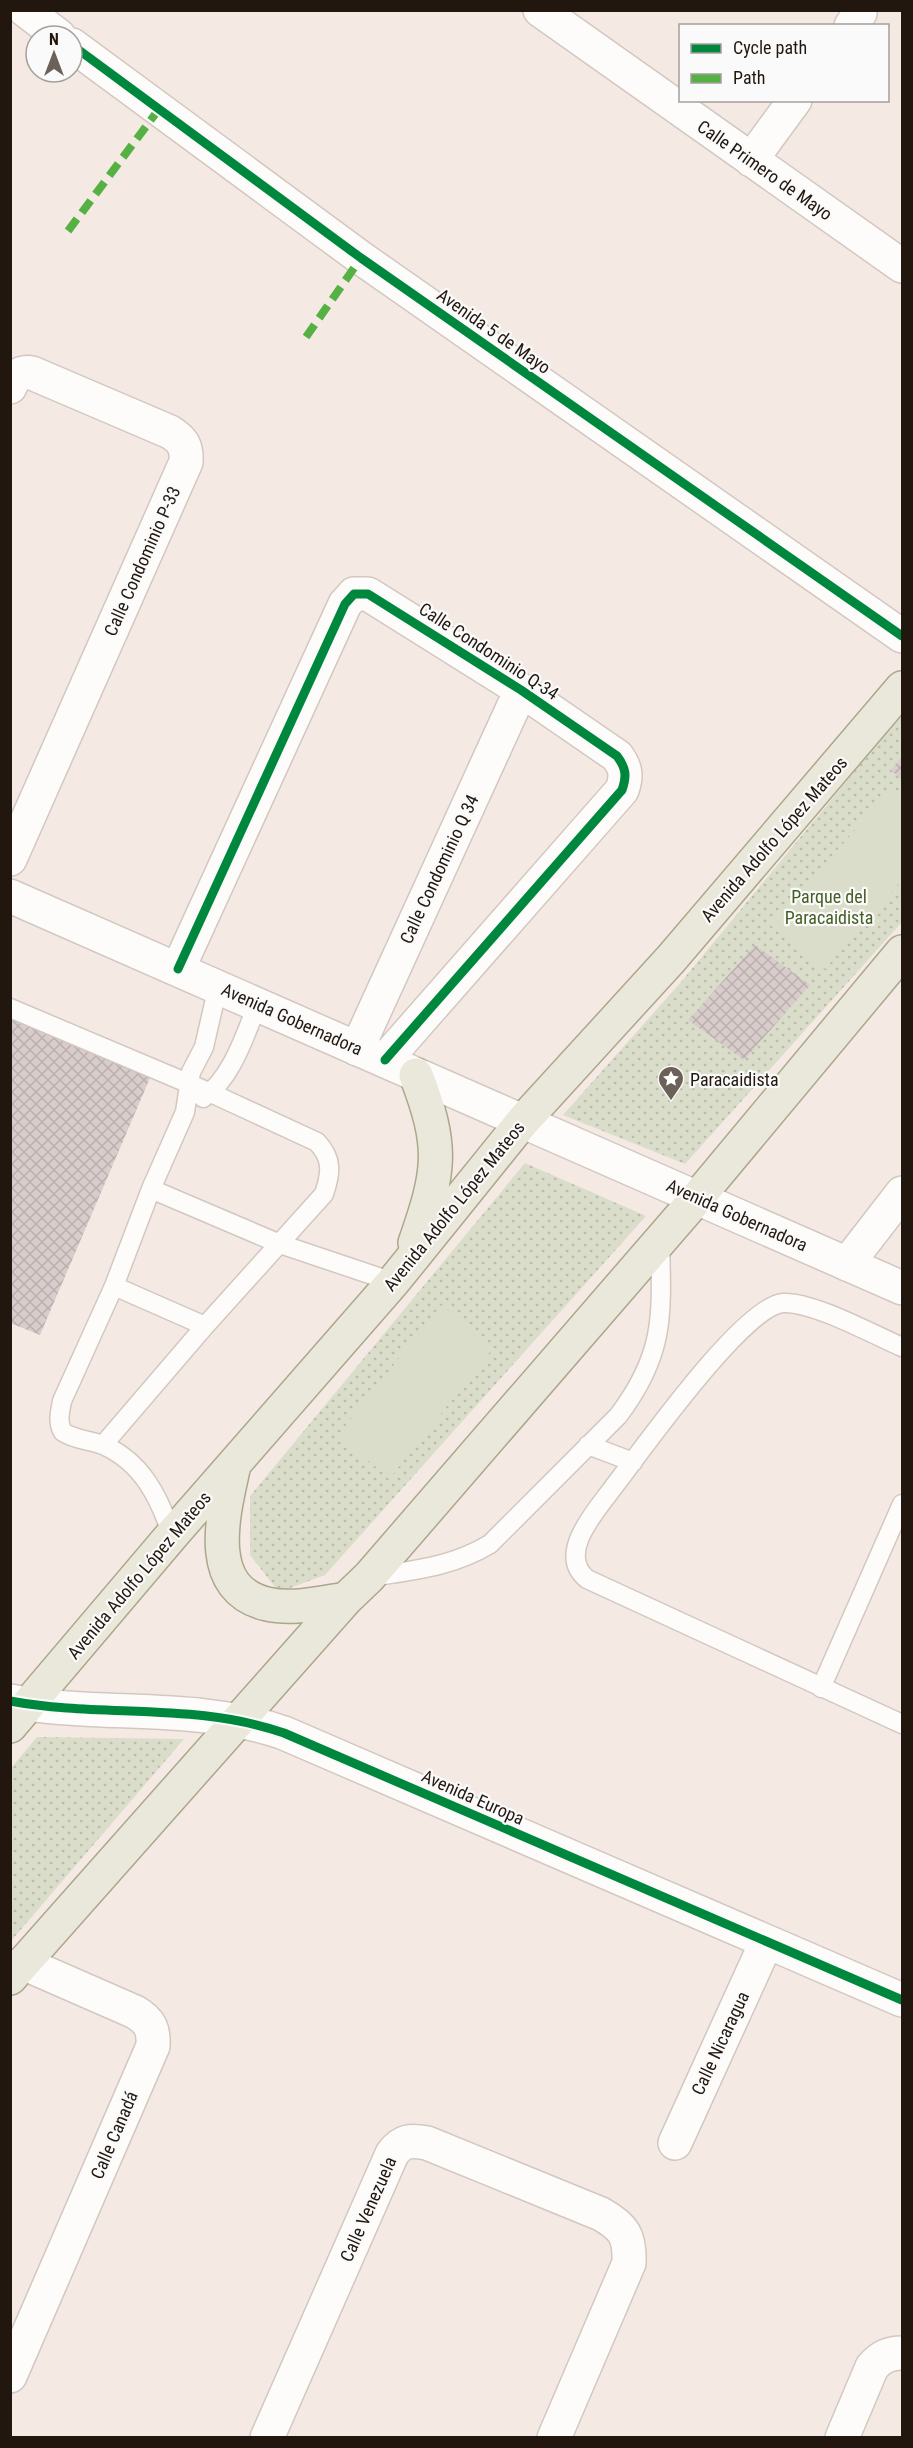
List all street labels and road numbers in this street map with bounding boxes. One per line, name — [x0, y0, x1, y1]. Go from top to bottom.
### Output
street label: Calle Primero de Mayo — [694, 116, 836, 224]
street label: Avenida 5 de Mayo — [433, 284, 555, 378]
street label: Calle Condominio P-33 — [100, 483, 184, 639]
street label: Calle Condominio Q-34 — [415, 598, 563, 704]
street label: Avenida Adolfo López Mateos — [697, 752, 851, 926]
street label: Calle Condominio Q 34 — [395, 791, 483, 947]
street label: Avenida Gobernadora — [218, 978, 366, 1060]
street label: Avenida Adolfo López Mateos — [379, 1117, 529, 1295]
street label: Avenida Gobernadora — [663, 1174, 811, 1256]
street label: Avenida Adolfo López Mateos — [63, 1487, 215, 1663]
street label: Avenida Europa — [419, 1765, 527, 1829]
street label: Calle Nicaragua — [687, 1988, 753, 2098]
street label: Calle Canadá — [86, 2088, 142, 2182]
street label: Calle Venezuela — [335, 2153, 401, 2265]

